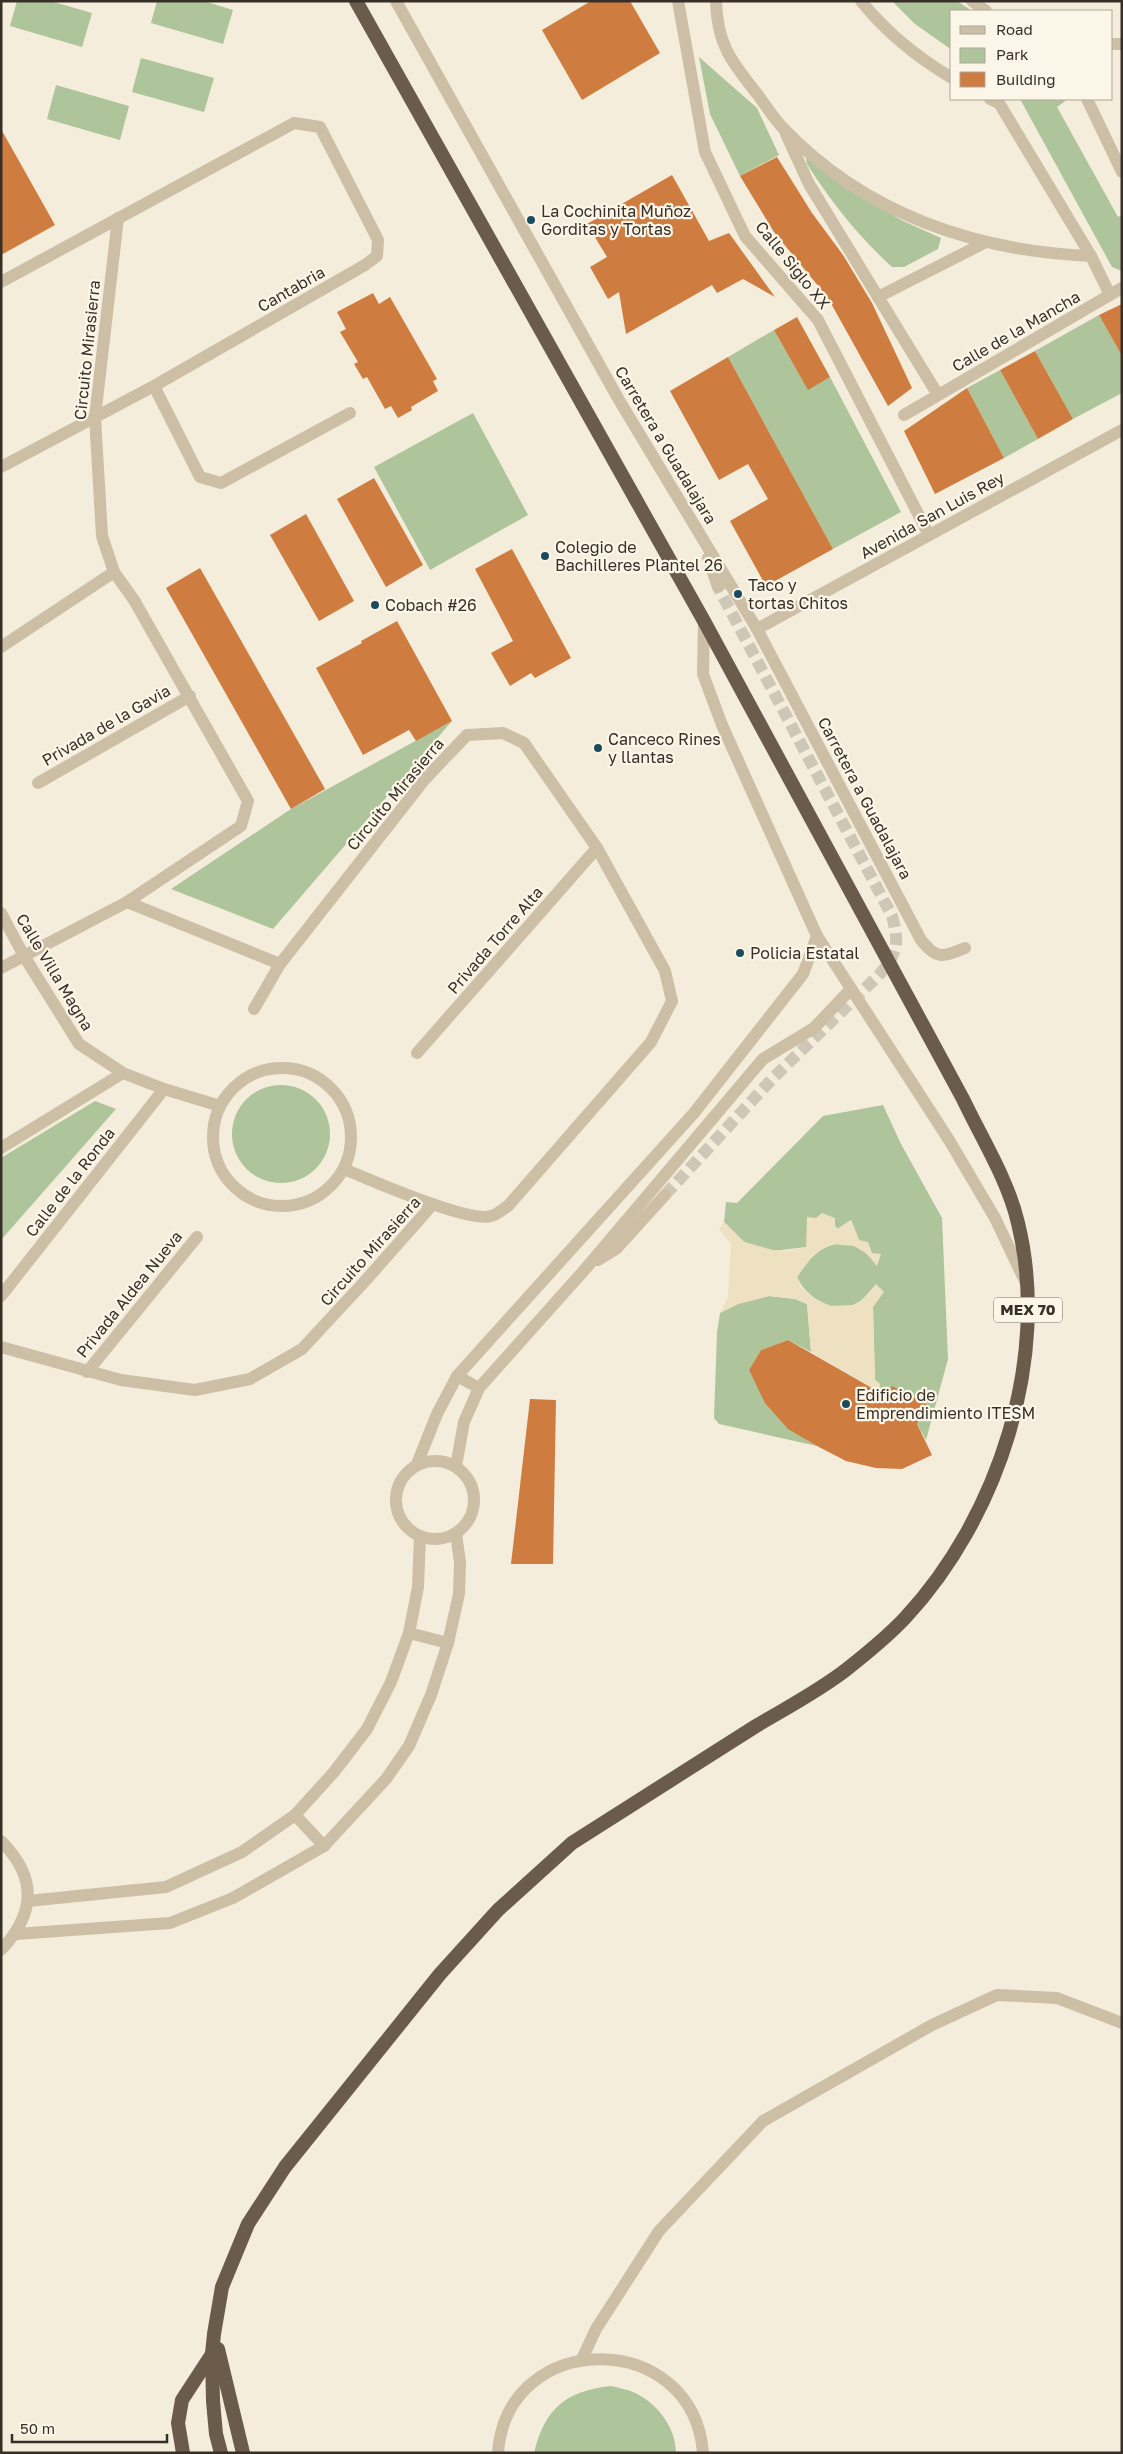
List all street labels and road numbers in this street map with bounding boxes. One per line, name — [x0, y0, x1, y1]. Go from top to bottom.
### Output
street label: Calle Siglo XX — [751, 217, 835, 313]
street label: Cantabria — [254, 262, 328, 316]
street label: Circuito Mirasierra — [70, 279, 104, 421]
street label: Calle de la Mancha — [948, 286, 1084, 376]
street label: Carretera a Guadalajara — [611, 362, 721, 528]
street label: Avenida San Luis Rey — [856, 467, 1008, 563]
street label: Privada de la Gavia — [38, 680, 174, 770]
street label: Carretera a Guadalajara — [814, 713, 916, 883]
street label: Circuito Mirasierra — [342, 734, 448, 854]
street label: Privada Torre Alta — [443, 882, 547, 998]
street label: Calle Villa Magna — [12, 910, 98, 1034]
street label: Calle de la Ronda — [21, 1123, 119, 1241]
street label: Circuito Mirasierra — [316, 1192, 424, 1310]
street label: Privada Aldea Nueva — [72, 1227, 186, 1361]
road number: MEX 70 — [994, 1298, 1062, 1322]

